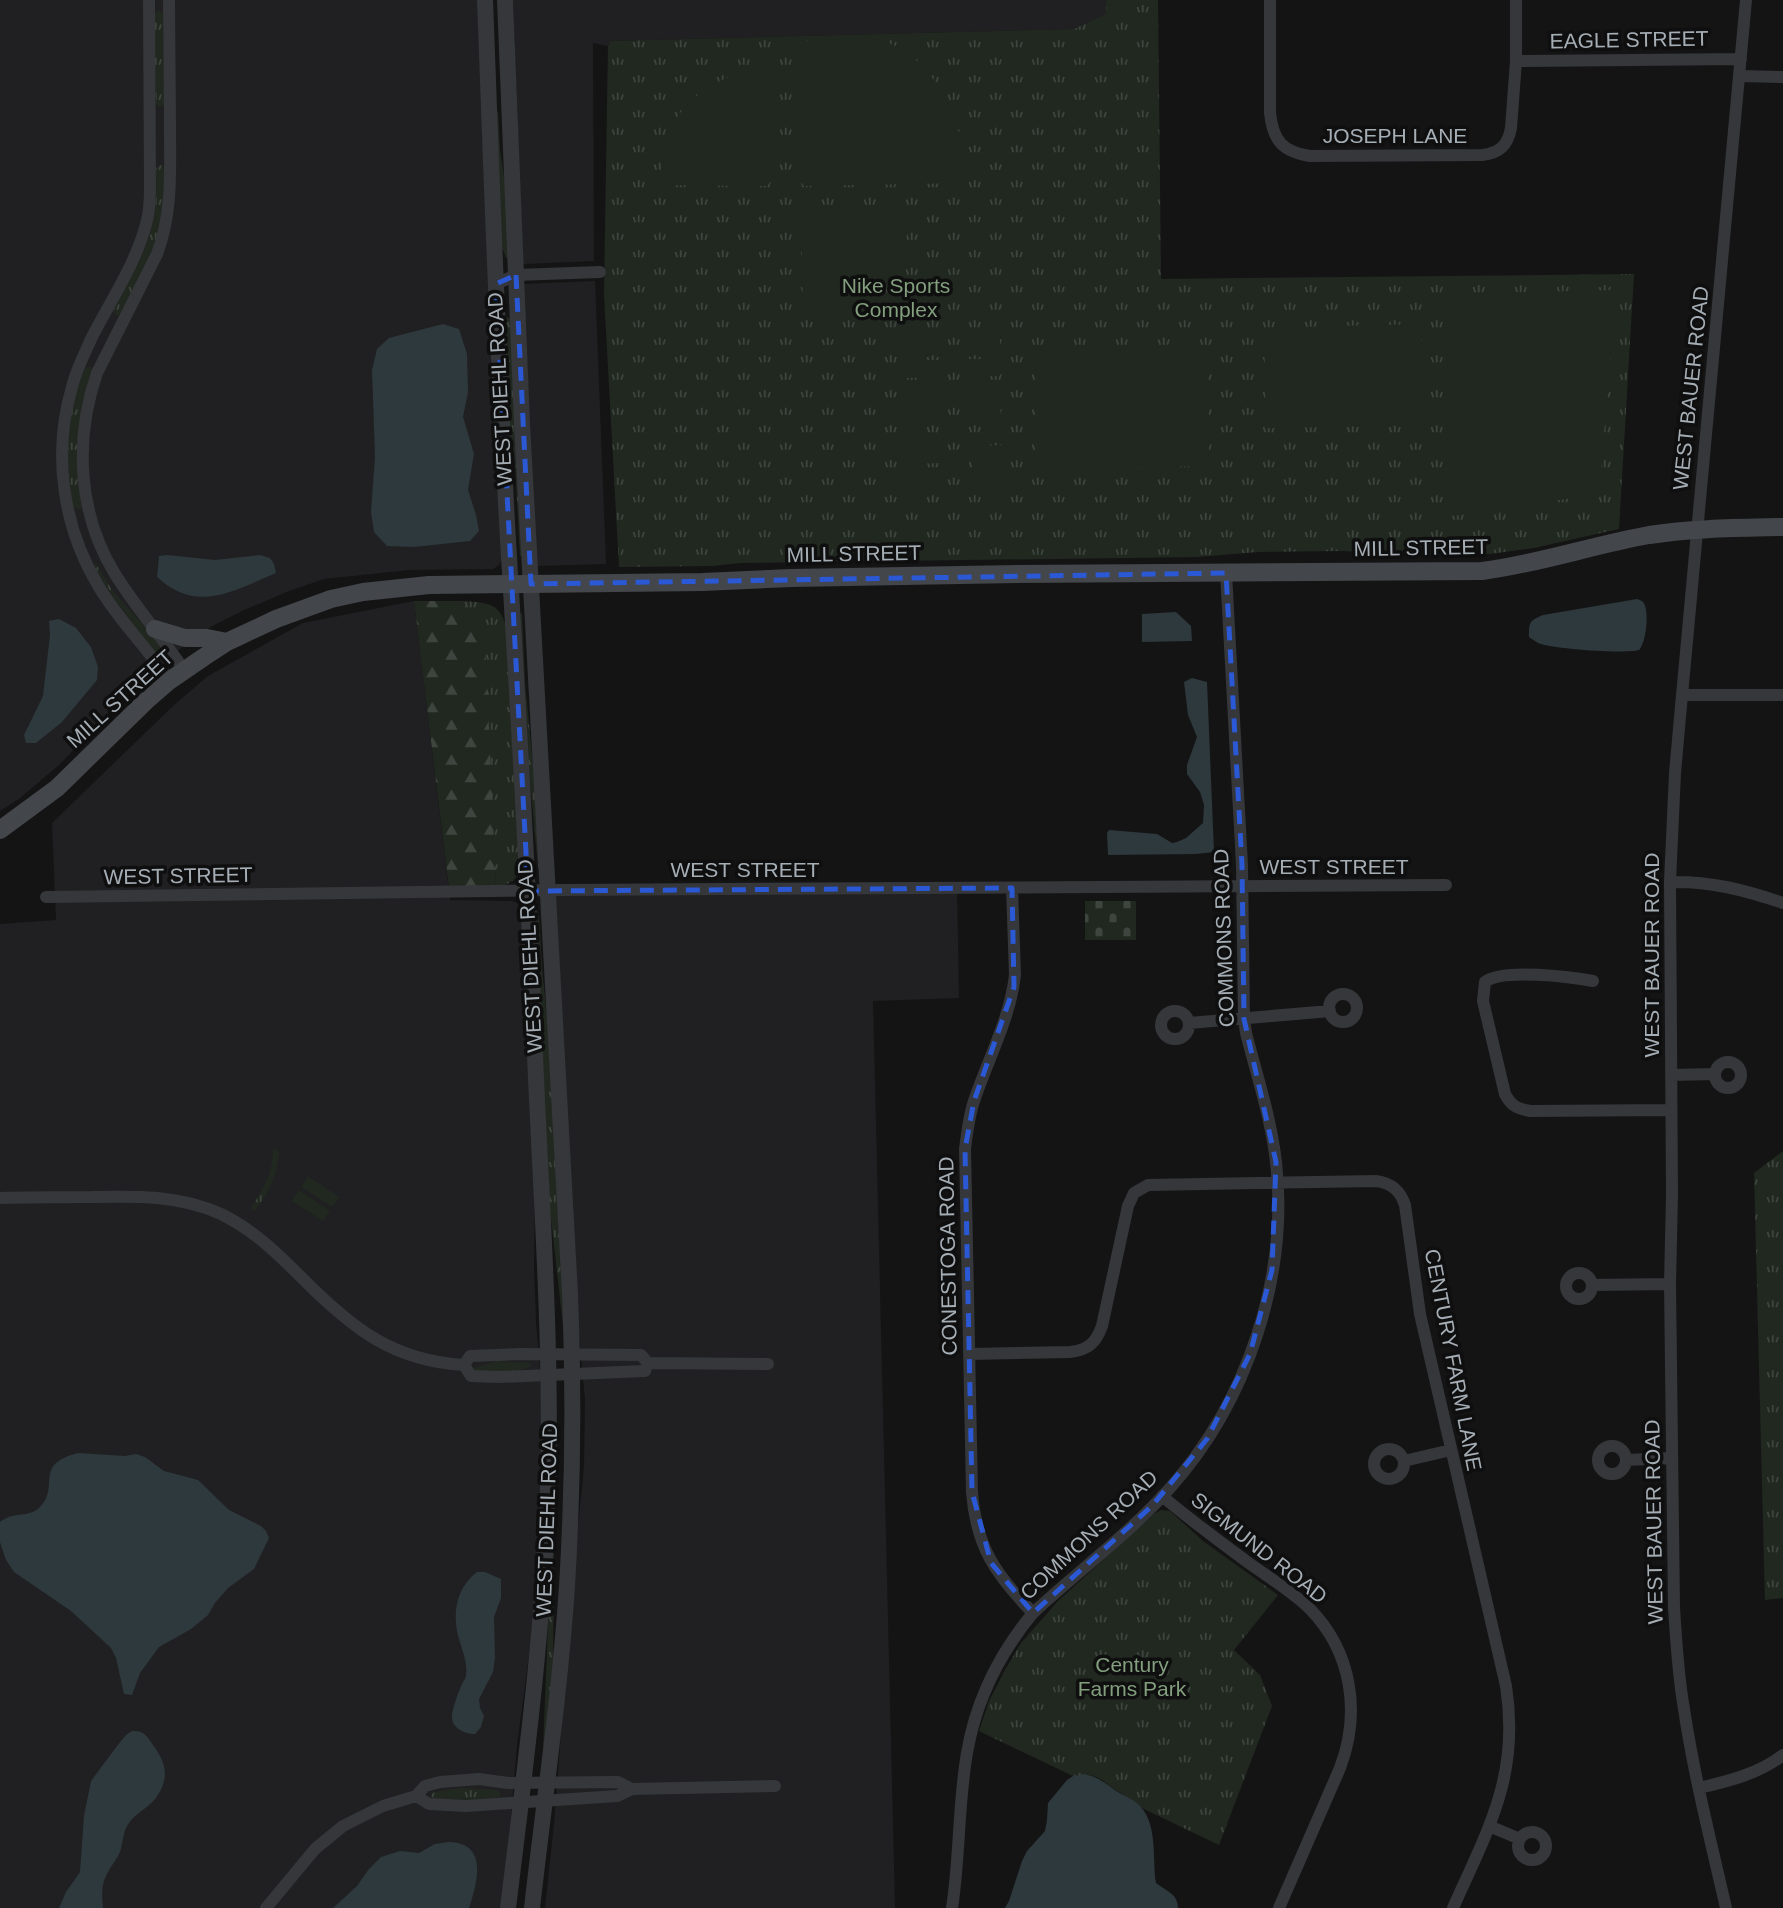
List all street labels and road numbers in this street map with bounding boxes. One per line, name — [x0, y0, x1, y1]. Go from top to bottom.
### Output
street label: EAGLE STREET — [1549, 27, 1709, 52]
street label: JOSEPH LANE — [1323, 124, 1467, 147]
street label: WEST BAUER ROAD — [1668, 285, 1713, 491]
street label: WEST DIEHL ROAD — [483, 292, 516, 486]
street label: MILL STREET — [1354, 535, 1489, 560]
street label: MILL STREET — [787, 541, 922, 566]
street label: MILL STREET — [62, 645, 177, 752]
street label: COMMONS ROAD — [1209, 848, 1238, 1028]
street label: WEST BAUER ROAD — [1640, 853, 1663, 1057]
street label: WEST STREET — [1260, 855, 1409, 878]
street label: WEST STREET — [671, 858, 820, 881]
street label: WEST DIEHL ROAD — [513, 859, 546, 1053]
street label: WEST STREET — [103, 863, 253, 888]
street label: CONESTOGA ROAD — [934, 1156, 961, 1356]
street label: CENTURY FARM LANE — [1421, 1247, 1486, 1473]
street label: WEST BAUER ROAD — [1640, 1419, 1667, 1625]
street label: WEST DIEHL ROAD — [532, 1423, 561, 1617]
street label: COMMONS ROAD — [1016, 1465, 1162, 1604]
street label: SIGMUND ROAD — [1187, 1488, 1332, 1608]

